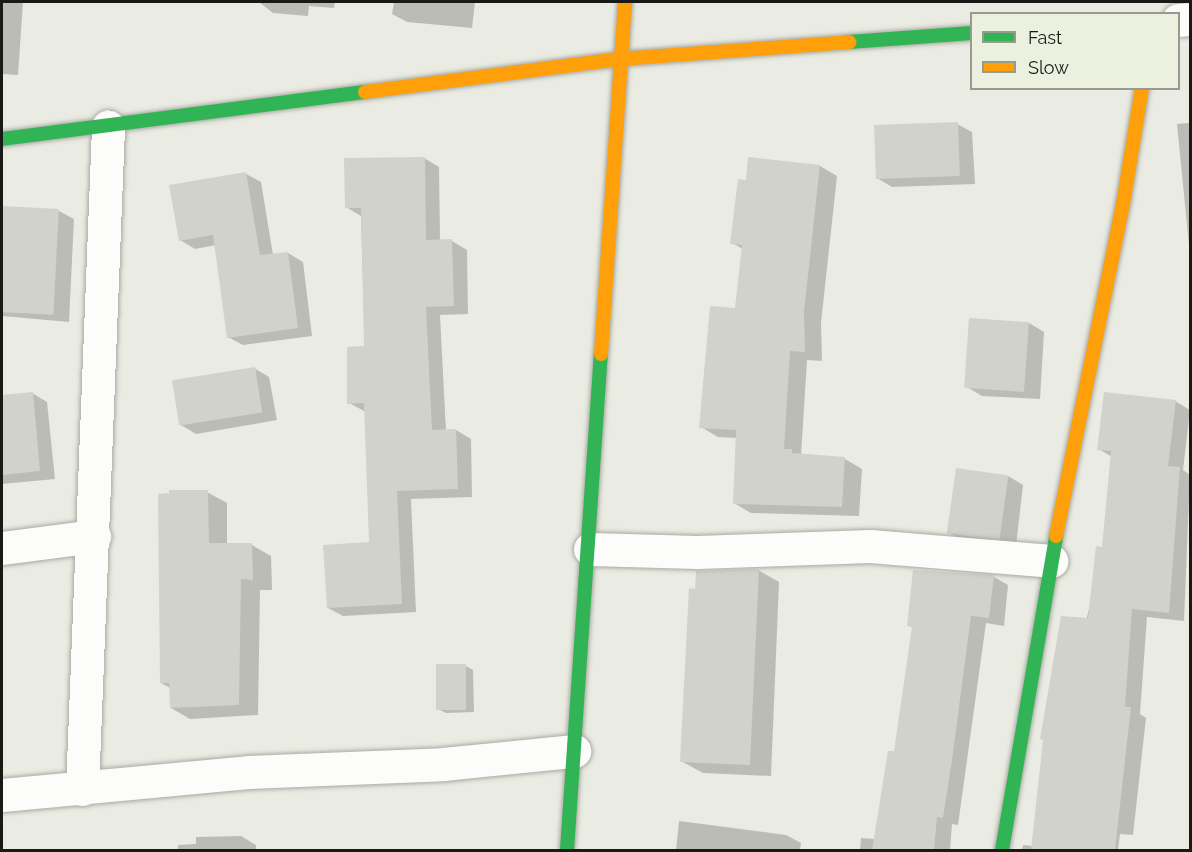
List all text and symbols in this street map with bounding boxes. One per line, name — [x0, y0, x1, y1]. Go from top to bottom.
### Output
legend — [970, 12, 1180, 90]
text: Fast — [1028, 27, 1062, 48]
text: Slow — [1028, 57, 1069, 78]

